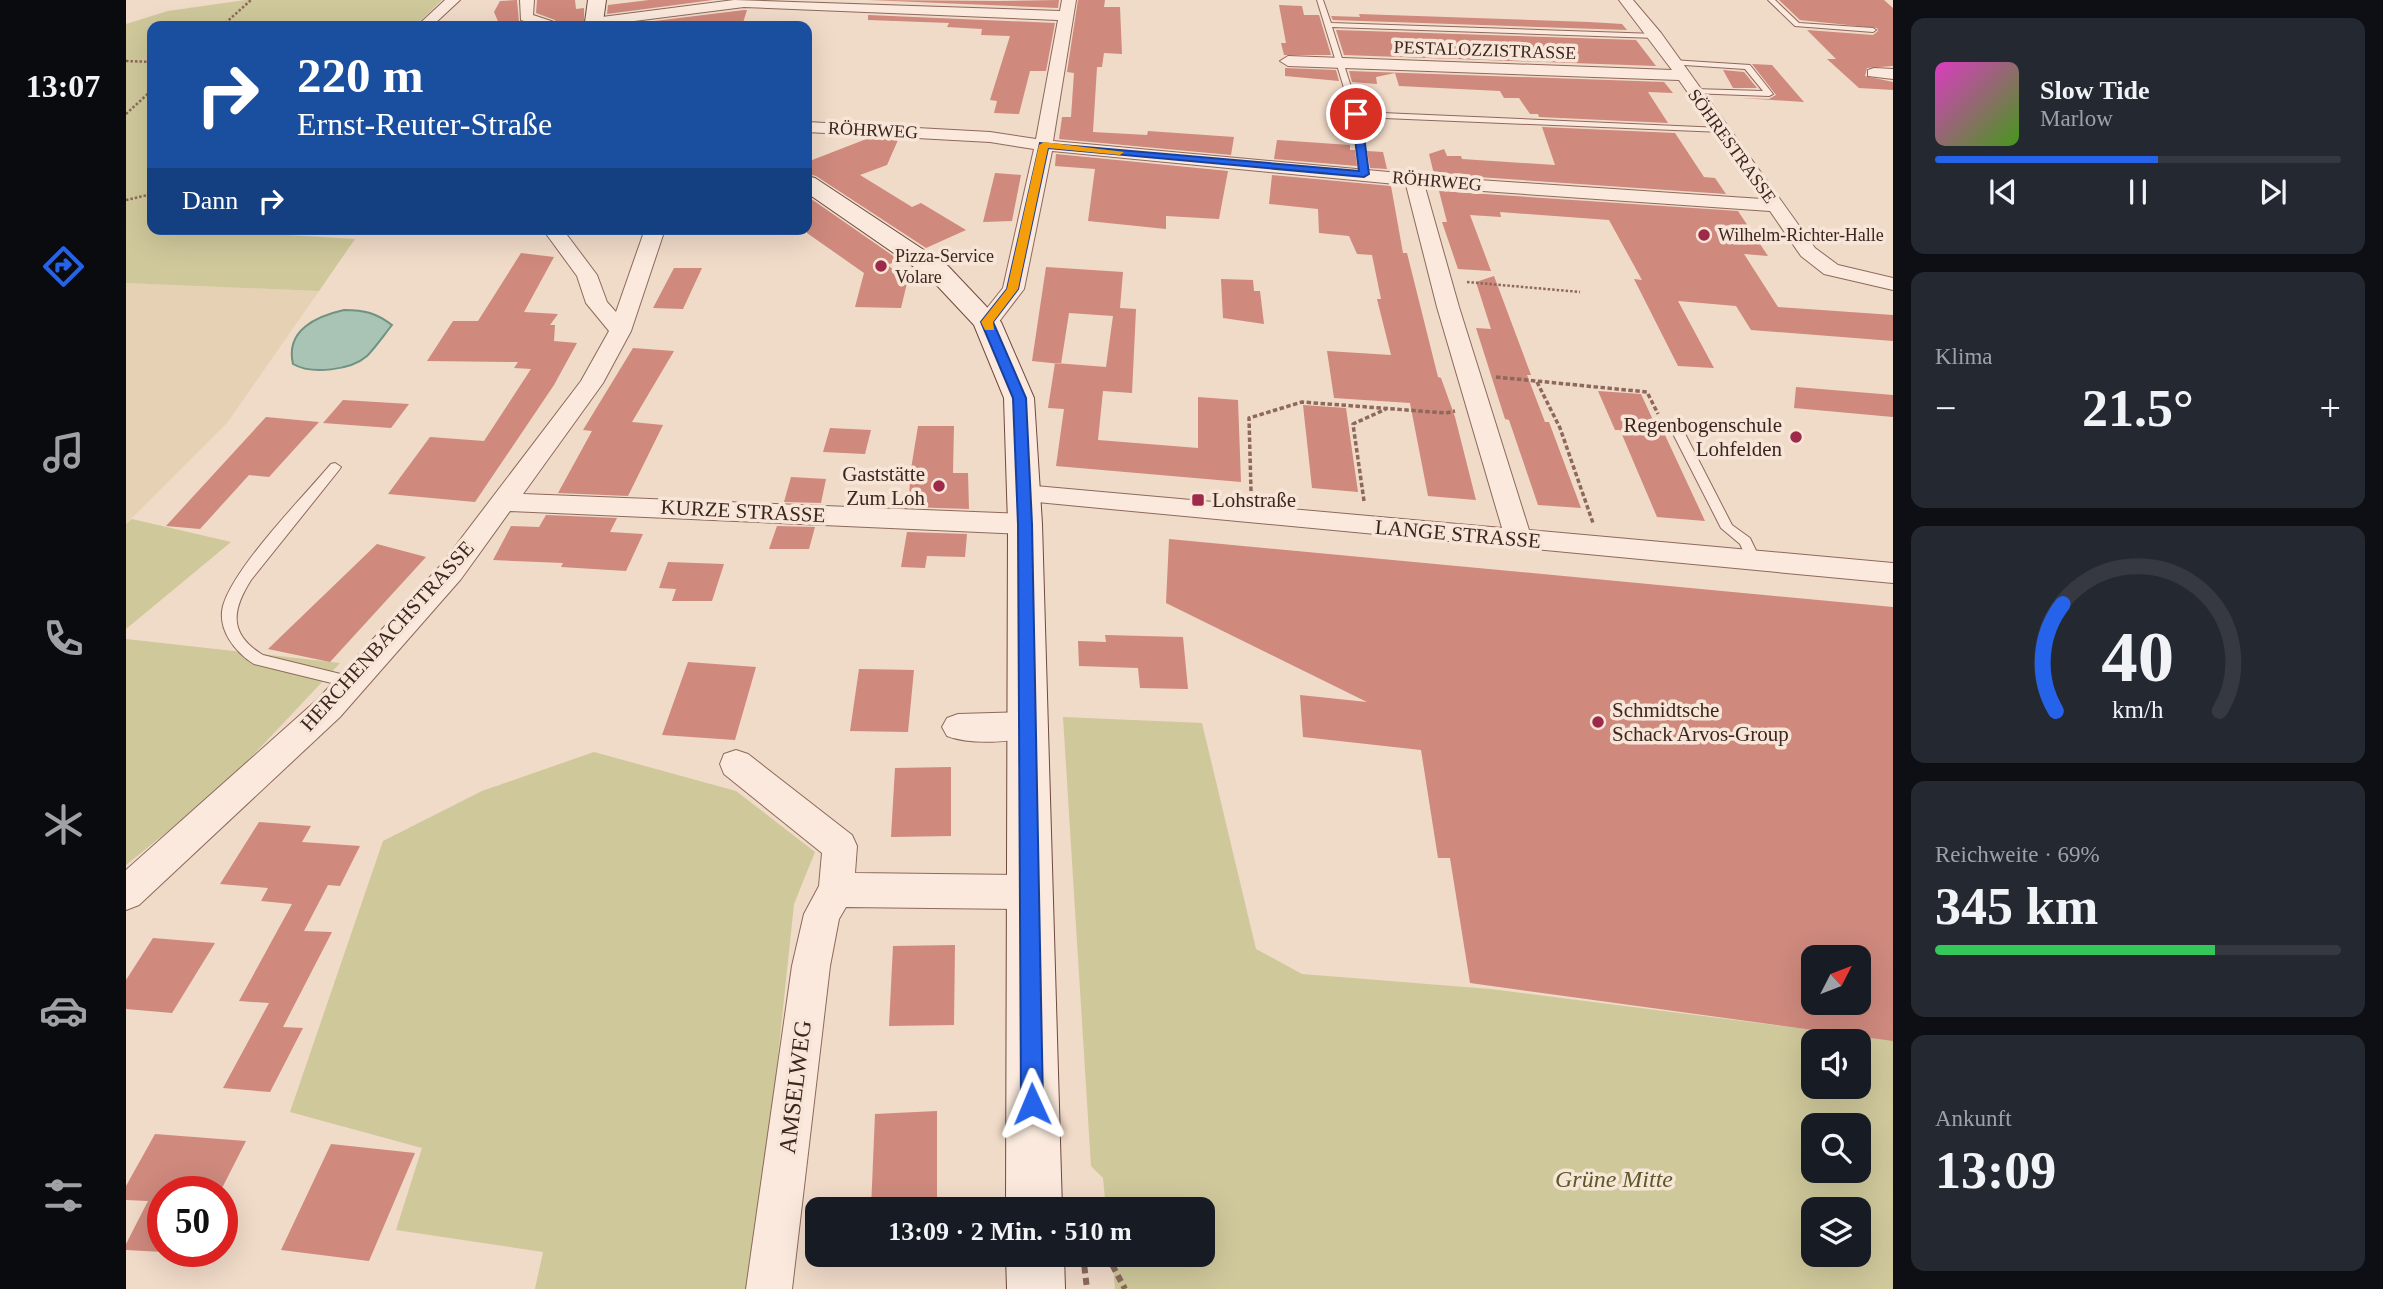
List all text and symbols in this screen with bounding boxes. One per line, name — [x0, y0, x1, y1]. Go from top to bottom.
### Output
street label: PESTALOZZISTRASSE — [1393, 37, 1577, 63]
text: 220 m — [297, 48, 424, 103]
icon: right — [182, 49, 273, 140]
text: 13:07 — [26, 68, 100, 104]
text: Slow Tide — [2040, 76, 2150, 105]
pin — [1326, 84, 1386, 144]
street label: SÖHRESTRASSE — [1684, 85, 1780, 207]
icon: arrive — [1337, 95, 1375, 133]
text: Ernst-Reuter-Straße — [297, 106, 552, 142]
text: Marlow — [2040, 106, 2113, 131]
street label: RÖHRWEG — [828, 118, 918, 142]
street label: RÖHRWEG — [1391, 167, 1483, 195]
icon: previous — [1984, 173, 2022, 211]
icon: pause — [2119, 173, 2157, 211]
icon: next — [2254, 173, 2292, 211]
icon: right — [252, 182, 290, 220]
text: Dann — [182, 186, 238, 215]
place label: Wilhelm-Richter-Halle — [1718, 225, 1884, 245]
marker: Wilhelm-Richter-Halle — [1696, 227, 1712, 243]
icon: directions — [39, 242, 88, 291]
place label: Pizza-Service Volare — [895, 246, 994, 287]
marker: Pizza-Service Volare — [873, 258, 889, 274]
text: Klima — [1935, 344, 1993, 369]
text: 21.5° — [2082, 380, 2194, 437]
text: − — [1935, 387, 1956, 429]
text: + — [2320, 387, 2341, 429]
place label: Regenbogenschule Lohfelden — [1623, 413, 1783, 461]
icon: music — [39, 428, 88, 477]
marker: Regenbogenschule Lohfelden — [1788, 429, 1804, 445]
place label: Gaststätte Zum Loh — [842, 462, 925, 510]
marker: Gaststätte Zum Loh — [931, 478, 947, 494]
place label: Lohstraße — [1212, 488, 1296, 512]
marker: Lohstraße — [1190, 492, 1206, 508]
street label: KURZE STRASSE — [660, 495, 826, 527]
street label: LANGE STRASSE — [1374, 515, 1542, 553]
street label: HERCHENBACHSTRASSE — [295, 536, 479, 736]
icon: phone — [39, 614, 88, 663]
text: 40 — [2102, 616, 2174, 697]
text: km/h — [2112, 695, 2164, 722]
place label: Schmidtsche Schack Arvos-Group — [1612, 698, 1789, 746]
marker: Schmidtsche Schack Arvos-Group — [1590, 714, 1606, 730]
icon: climate — [39, 800, 88, 849]
text: Reichweite · 69% — [1935, 842, 2100, 867]
text: 345 km — [1935, 878, 2098, 935]
north arrow — [1801, 945, 1871, 1015]
map controls — [1801, 945, 1871, 1267]
icon: car — [39, 986, 88, 1035]
street label: AMSELWEG — [774, 1019, 816, 1155]
button: sound — [1801, 1029, 1871, 1099]
position arrow — [995, 1067, 1069, 1141]
text: Ankunft — [1935, 1106, 2012, 1131]
button: search — [1801, 1113, 1871, 1183]
text: 13:09 — [1935, 1142, 2056, 1199]
park label: Grüne Mitte — [1555, 1166, 1673, 1192]
icon: filters — [39, 1171, 88, 1220]
speed limit sign: 50 — [147, 1176, 238, 1267]
button: layers — [1801, 1197, 1871, 1267]
text: 13:09 · 2 Min. · 510 m — [888, 1217, 1132, 1246]

